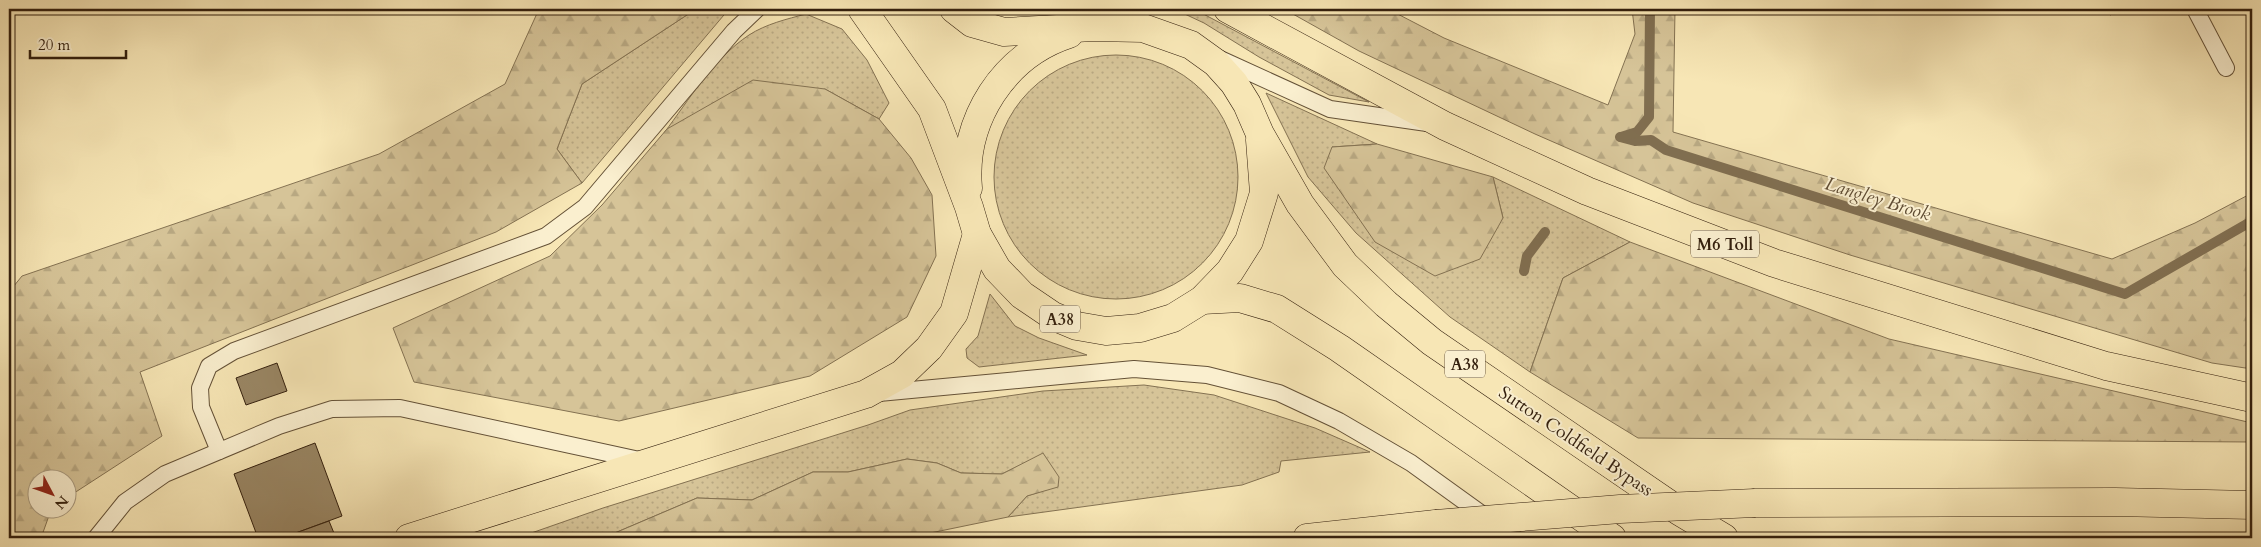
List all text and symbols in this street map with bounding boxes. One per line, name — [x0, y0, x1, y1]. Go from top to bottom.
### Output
scale bar — [30, 28, 126, 60]
text: 20 m — [38, 35, 70, 55]
water label: Langley Brook — [1822, 171, 1934, 228]
road number: M6 Toll — [1691, 230, 1759, 258]
road number: A38 — [1040, 306, 1080, 332]
road number: A38 — [1445, 350, 1485, 378]
street label: Sutton Coldfield Bypass — [1494, 380, 1658, 502]
north arrow — [28, 470, 78, 520]
text: N — [50, 491, 73, 513]

